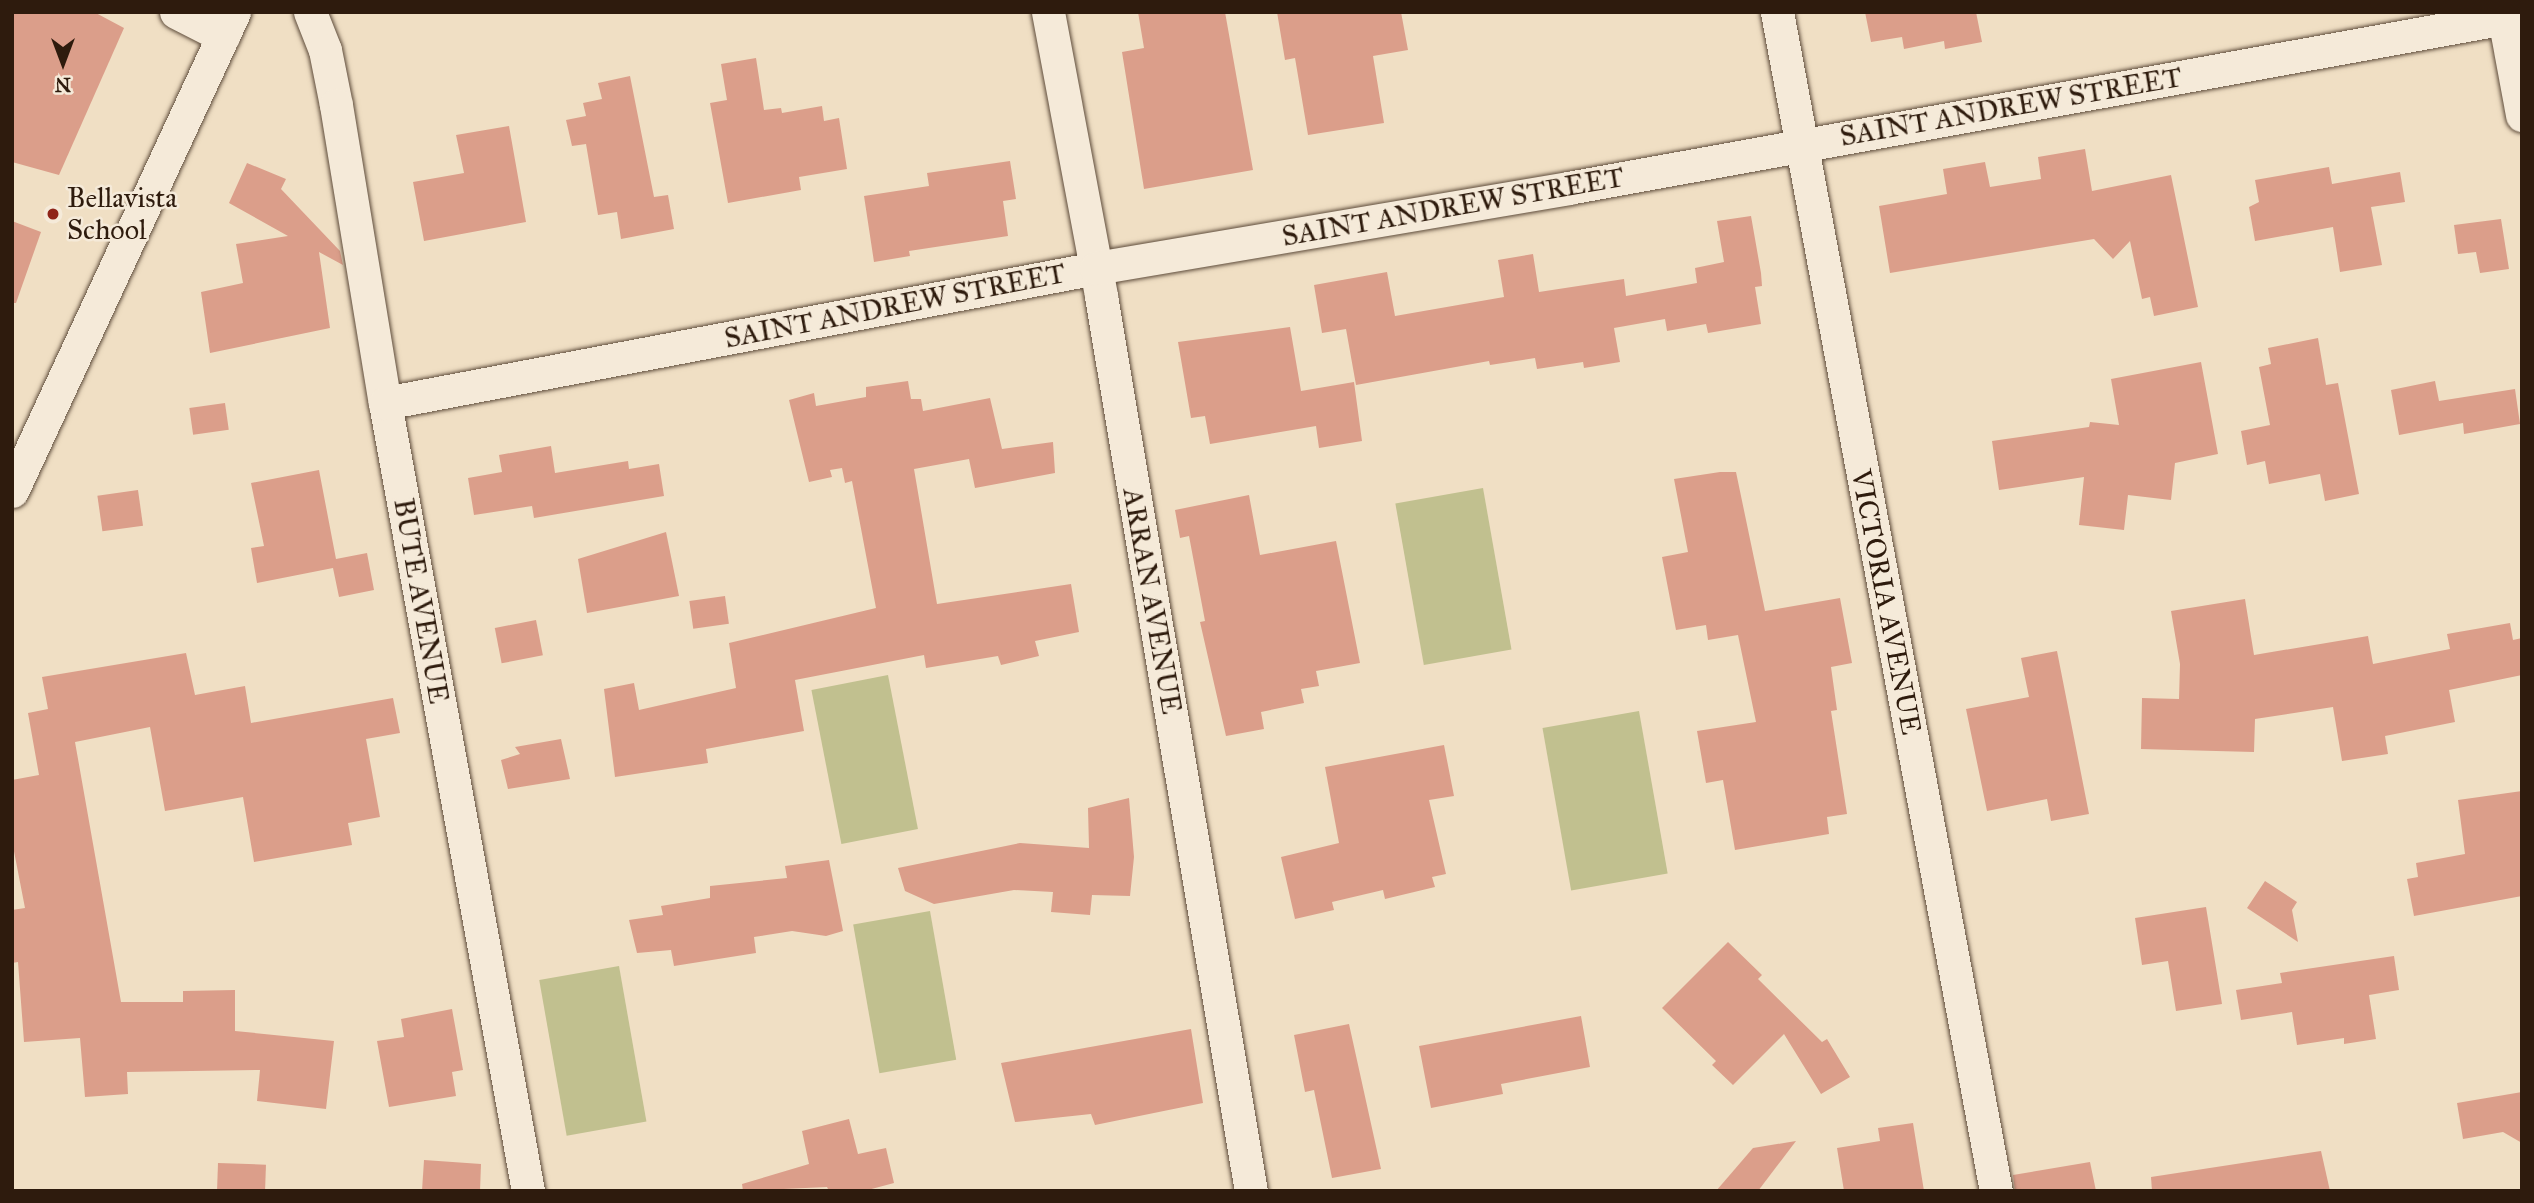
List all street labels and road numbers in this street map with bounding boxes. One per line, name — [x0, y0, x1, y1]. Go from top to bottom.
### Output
street label: SAINT ANDREW STREET — [1837, 60, 2185, 154]
street label: SAINT ANDREW STREET — [1279, 160, 1627, 254]
street label: SAINT ANDREW STREET — [722, 256, 1068, 356]
street label: VICTORIA AVENUE — [1844, 467, 1928, 737]
street label: ARRAN AVENUE — [1116, 485, 1188, 717]
street label: BUTE AVENUE — [386, 496, 456, 706]

